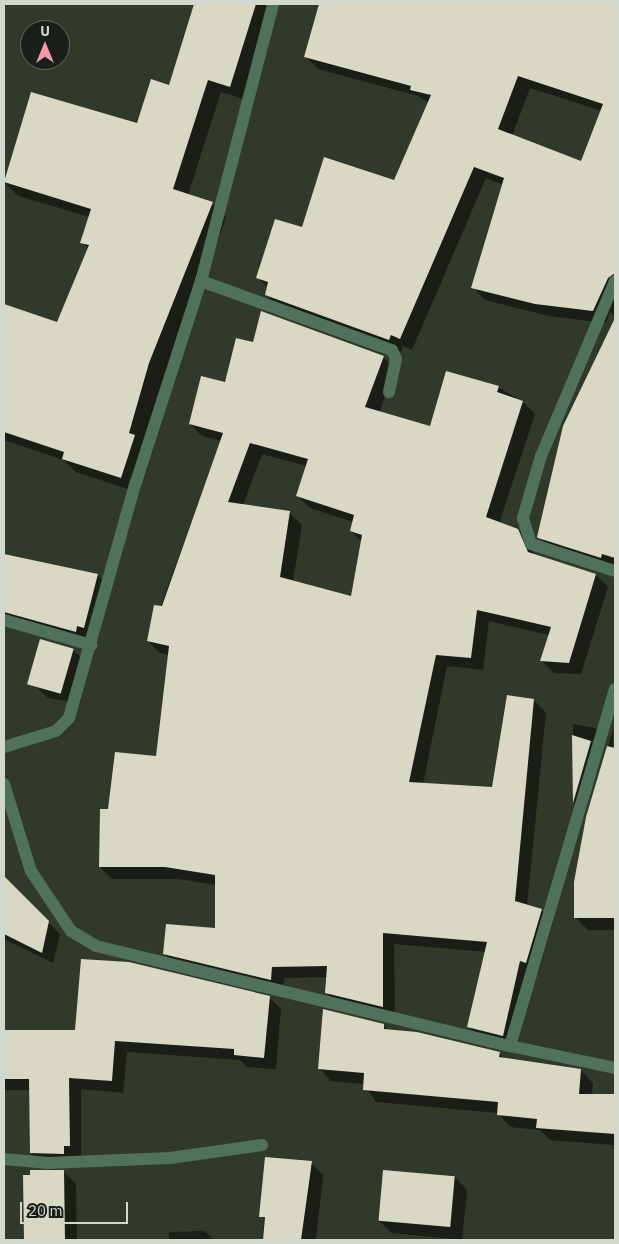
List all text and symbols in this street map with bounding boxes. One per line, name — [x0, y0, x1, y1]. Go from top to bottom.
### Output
north arrow — [20, 20, 70, 70]
text: U — [40, 22, 50, 40]
scale bar — [22, 1192, 130, 1224]
text: 20 m — [28, 1201, 63, 1220]

